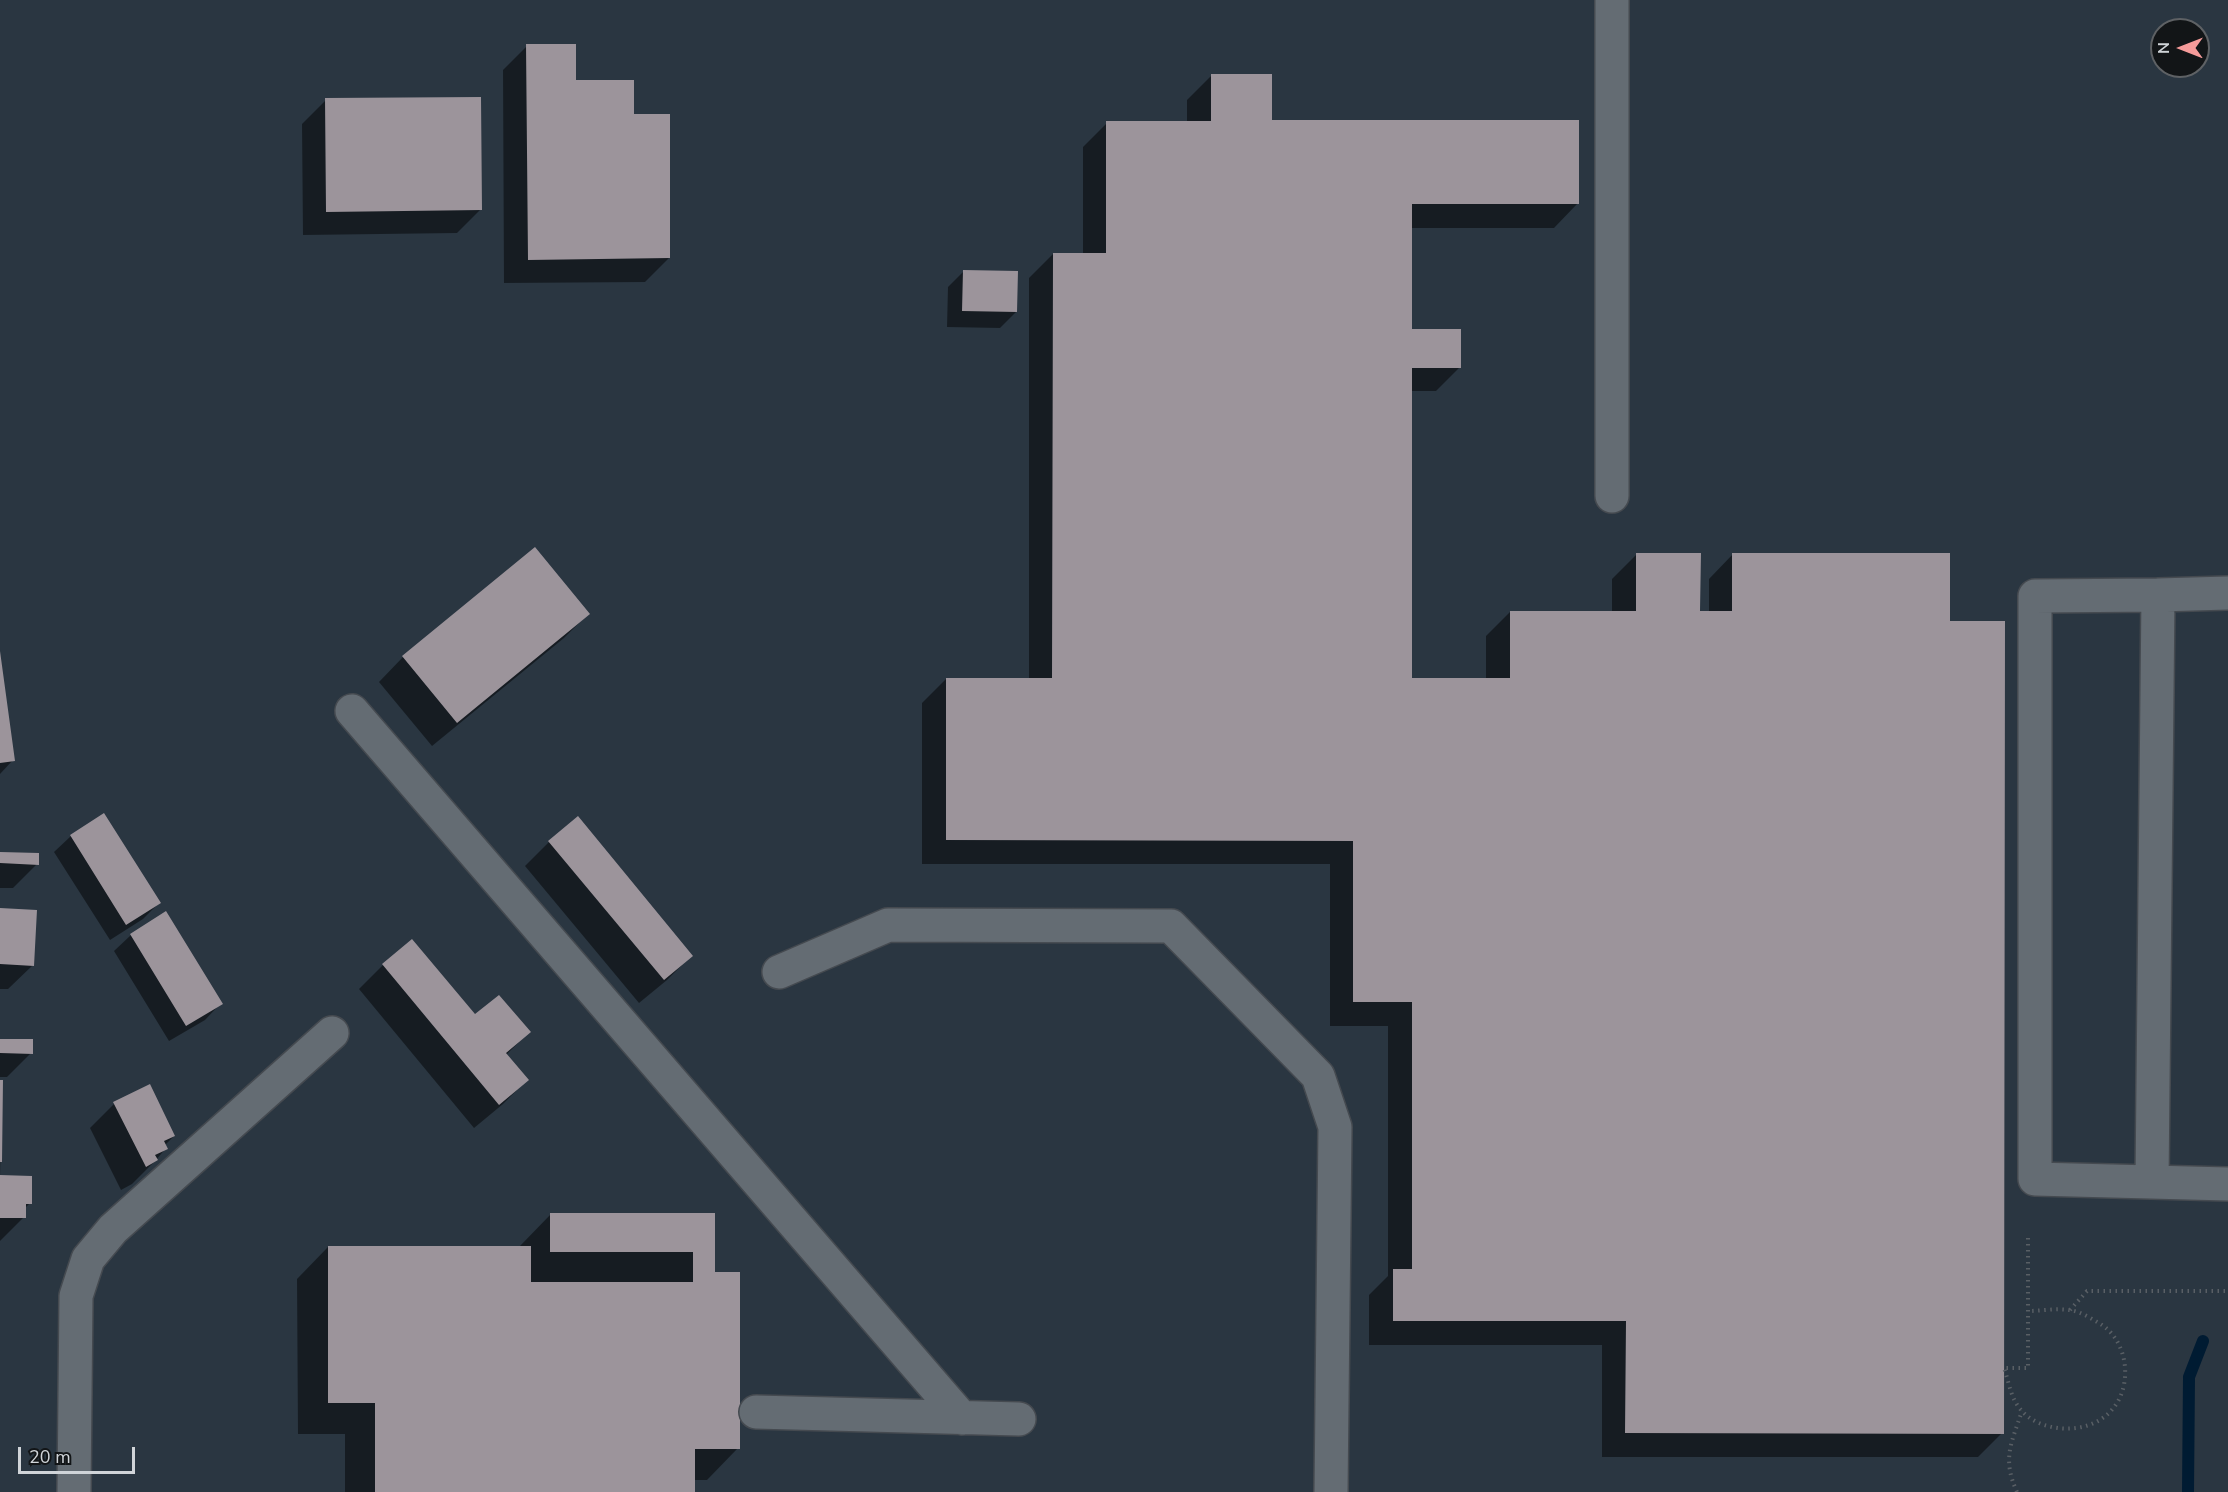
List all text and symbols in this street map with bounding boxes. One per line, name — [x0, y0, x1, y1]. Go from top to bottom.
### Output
north arrow — [2150, 18, 2210, 78]
text: N — [2153, 42, 2175, 54]
scale bar — [21, 1435, 138, 1473]
text: 20 m — [29, 1445, 71, 1469]

